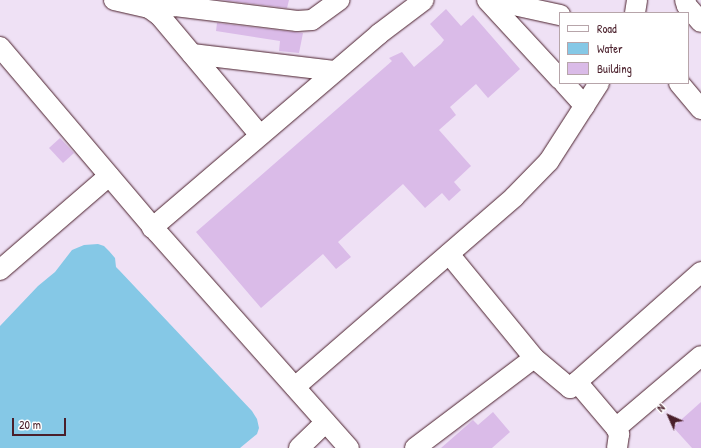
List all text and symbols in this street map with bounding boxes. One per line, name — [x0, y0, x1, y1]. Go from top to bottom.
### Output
legend — [559, 12, 689, 84]
text: Road — [597, 20, 617, 37]
text: Water — [597, 40, 623, 57]
text: Building — [597, 60, 632, 77]
north arrow — [649, 396, 689, 436]
text: N — [653, 400, 668, 415]
scale bar — [14, 410, 68, 436]
text: 20 m — [19, 416, 41, 433]

